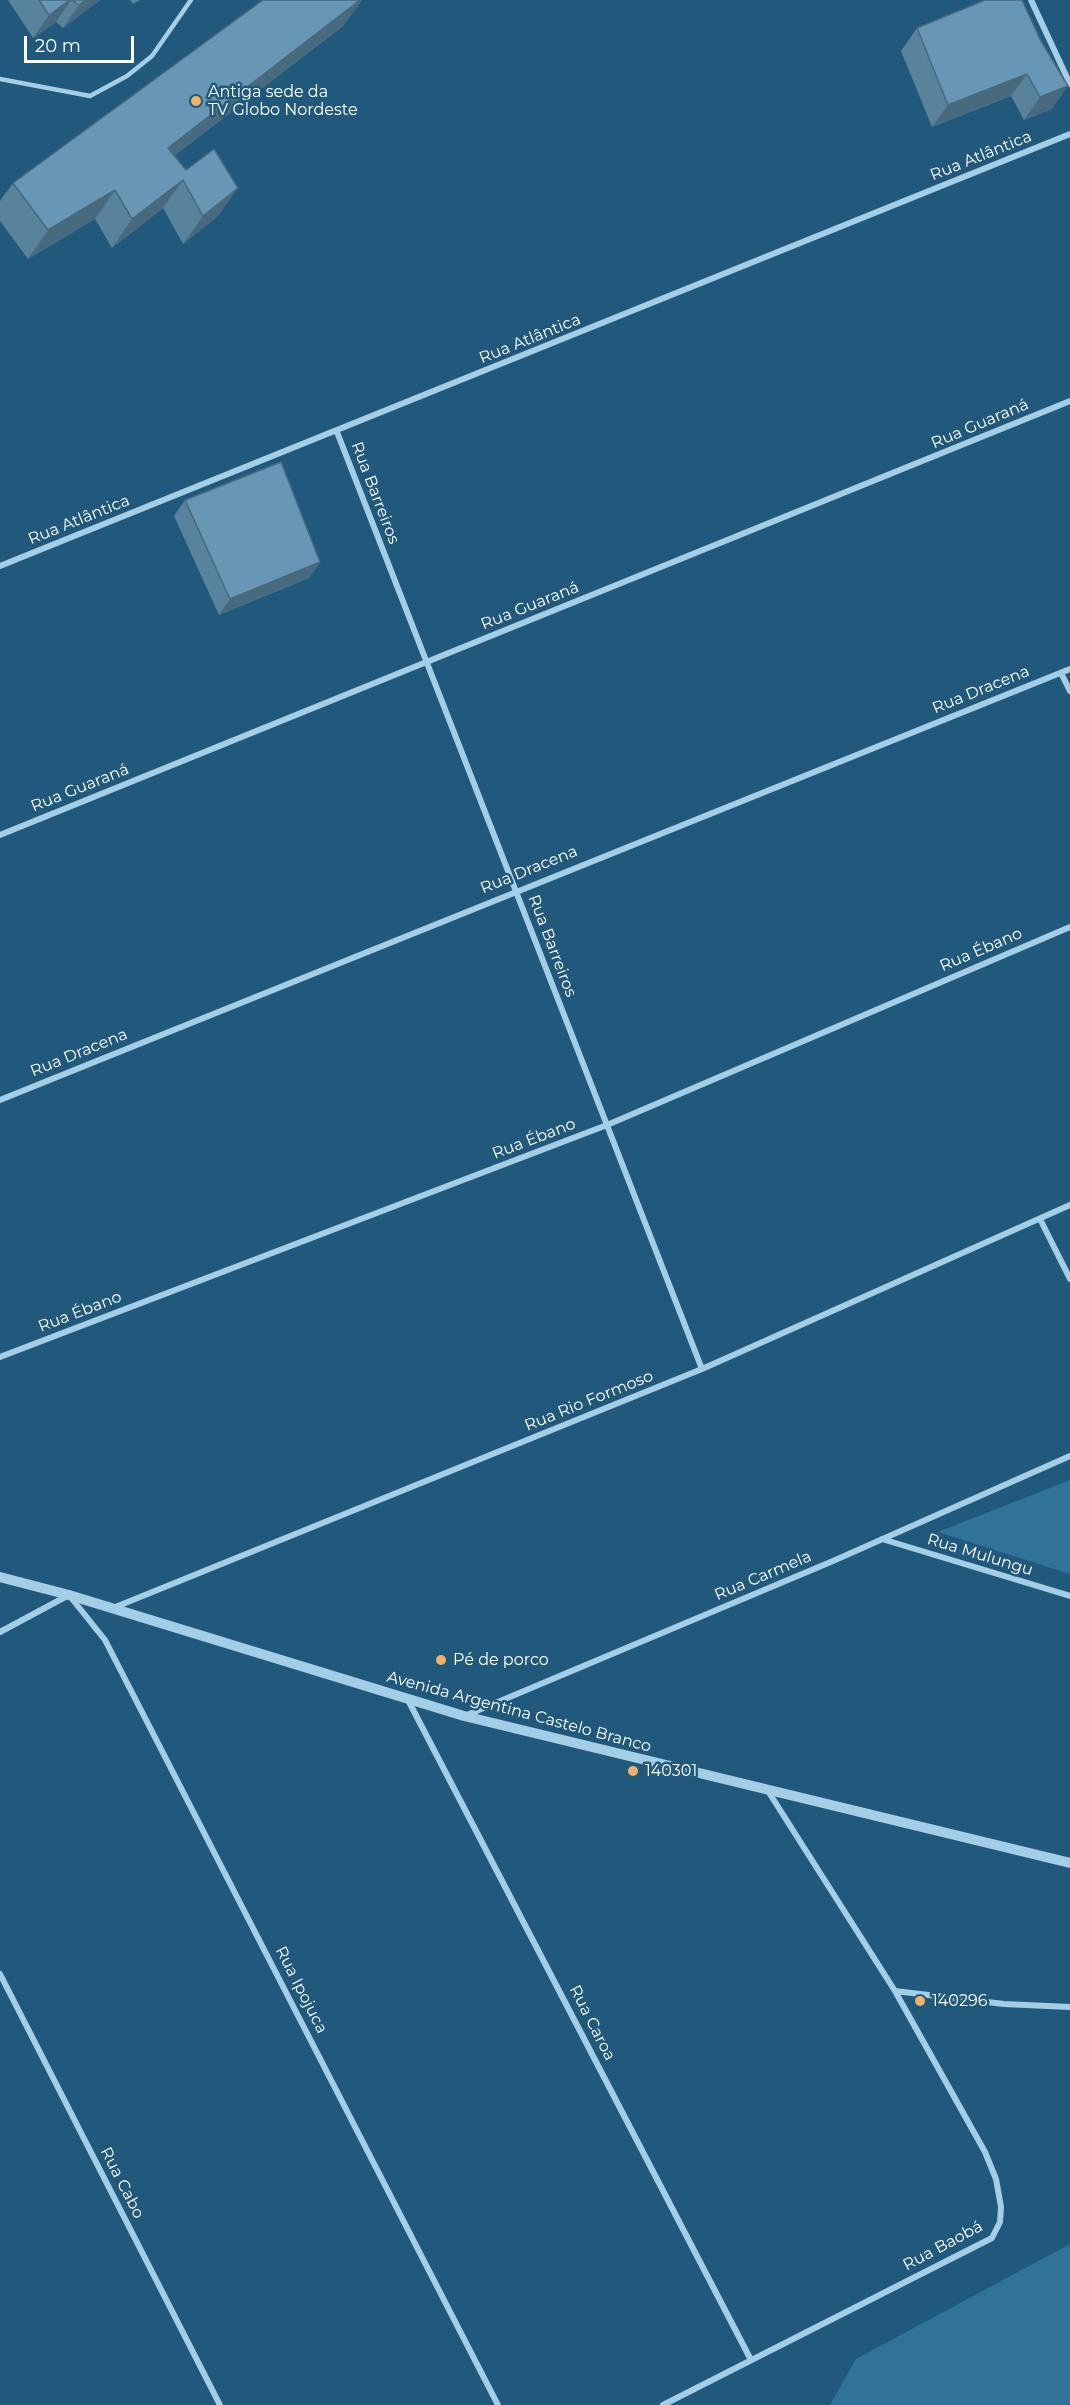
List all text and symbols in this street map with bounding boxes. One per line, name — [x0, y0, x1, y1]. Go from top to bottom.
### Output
scale bar — [27, 24, 136, 62]
text: 20 m — [35, 35, 81, 57]
place label: Antiga sede da TV Globo Nordeste — [208, 82, 358, 120]
marker: Antiga sede da TV Globo Nordeste — [189, 94, 203, 108]
street label: Rua Atlântica — [927, 127, 1035, 185]
street label: Rua Atlântica — [476, 310, 584, 368]
street label: Rua Guaraná — [928, 395, 1032, 453]
street label: Rua Barreiros — [347, 439, 403, 547]
street label: Rua Atlântica — [25, 491, 133, 549]
street label: Rua Guaraná — [478, 578, 582, 634]
street label: Rua Dracena — [930, 662, 1032, 718]
street label: Rua Guaraná — [28, 760, 132, 816]
street label: Rua Dracena — [478, 842, 580, 898]
street label: Rua Barreiros — [524, 892, 580, 1000]
street label: Rua Ébano — [937, 924, 1025, 976]
street label: Rua Dracena — [28, 1025, 130, 1081]
street label: Rua Ébano — [490, 1114, 578, 1164]
street label: Rua Ébano — [36, 1287, 124, 1337]
street label: Rua Rio Formoso — [522, 1366, 656, 1436]
street label: Rua Mulungu — [925, 1530, 1035, 1580]
street label: Rua Carmela — [712, 1547, 814, 1605]
place label: Pé de porco — [453, 1650, 549, 1670]
marker: Pé de porco — [434, 1653, 448, 1667]
street label: Avenida Argentina Castelo Branco — [385, 1667, 653, 1757]
place label: 140301 — [645, 1761, 697, 1781]
marker: 140301 — [626, 1764, 640, 1778]
street label: Rua Ipojuca — [271, 1943, 331, 2037]
street label: Rua Caroa — [565, 1982, 619, 2064]
place label: 140296 — [932, 1991, 988, 2011]
marker: 140296 — [913, 1994, 927, 2008]
street label: Rua Cabo — [96, 2144, 148, 2222]
street label: Rua Baobá — [900, 2217, 986, 2275]

